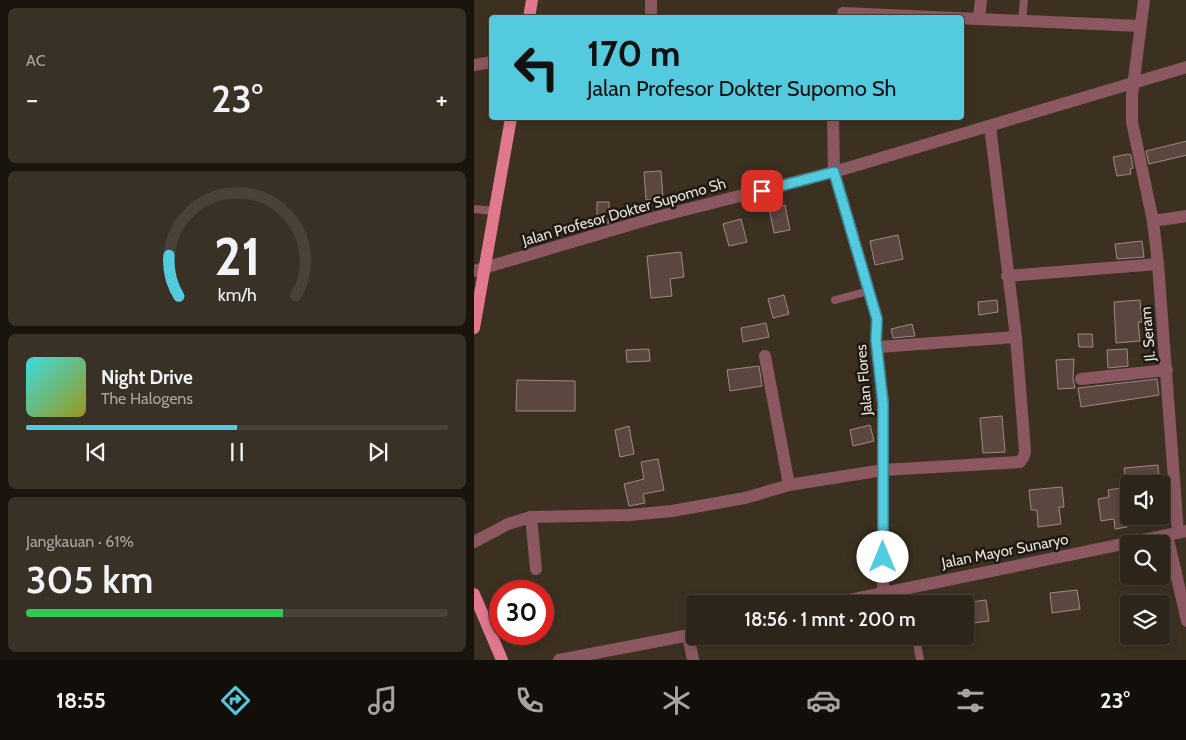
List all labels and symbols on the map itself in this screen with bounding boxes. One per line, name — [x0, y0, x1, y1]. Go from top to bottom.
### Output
pin — [741, 170, 783, 212]
street label: Jalan Profesor Dokter Supomo Sh — [519, 174, 728, 250]
street label: Jl. Seram — [1137, 306, 1159, 363]
street label: Jalan Flores — [852, 344, 876, 417]
position arrow — [856, 530, 908, 582]
street label: Jalan Mayor Sunaryo — [939, 530, 1070, 572]
speed limit sign: 30 — [489, 580, 554, 645]

